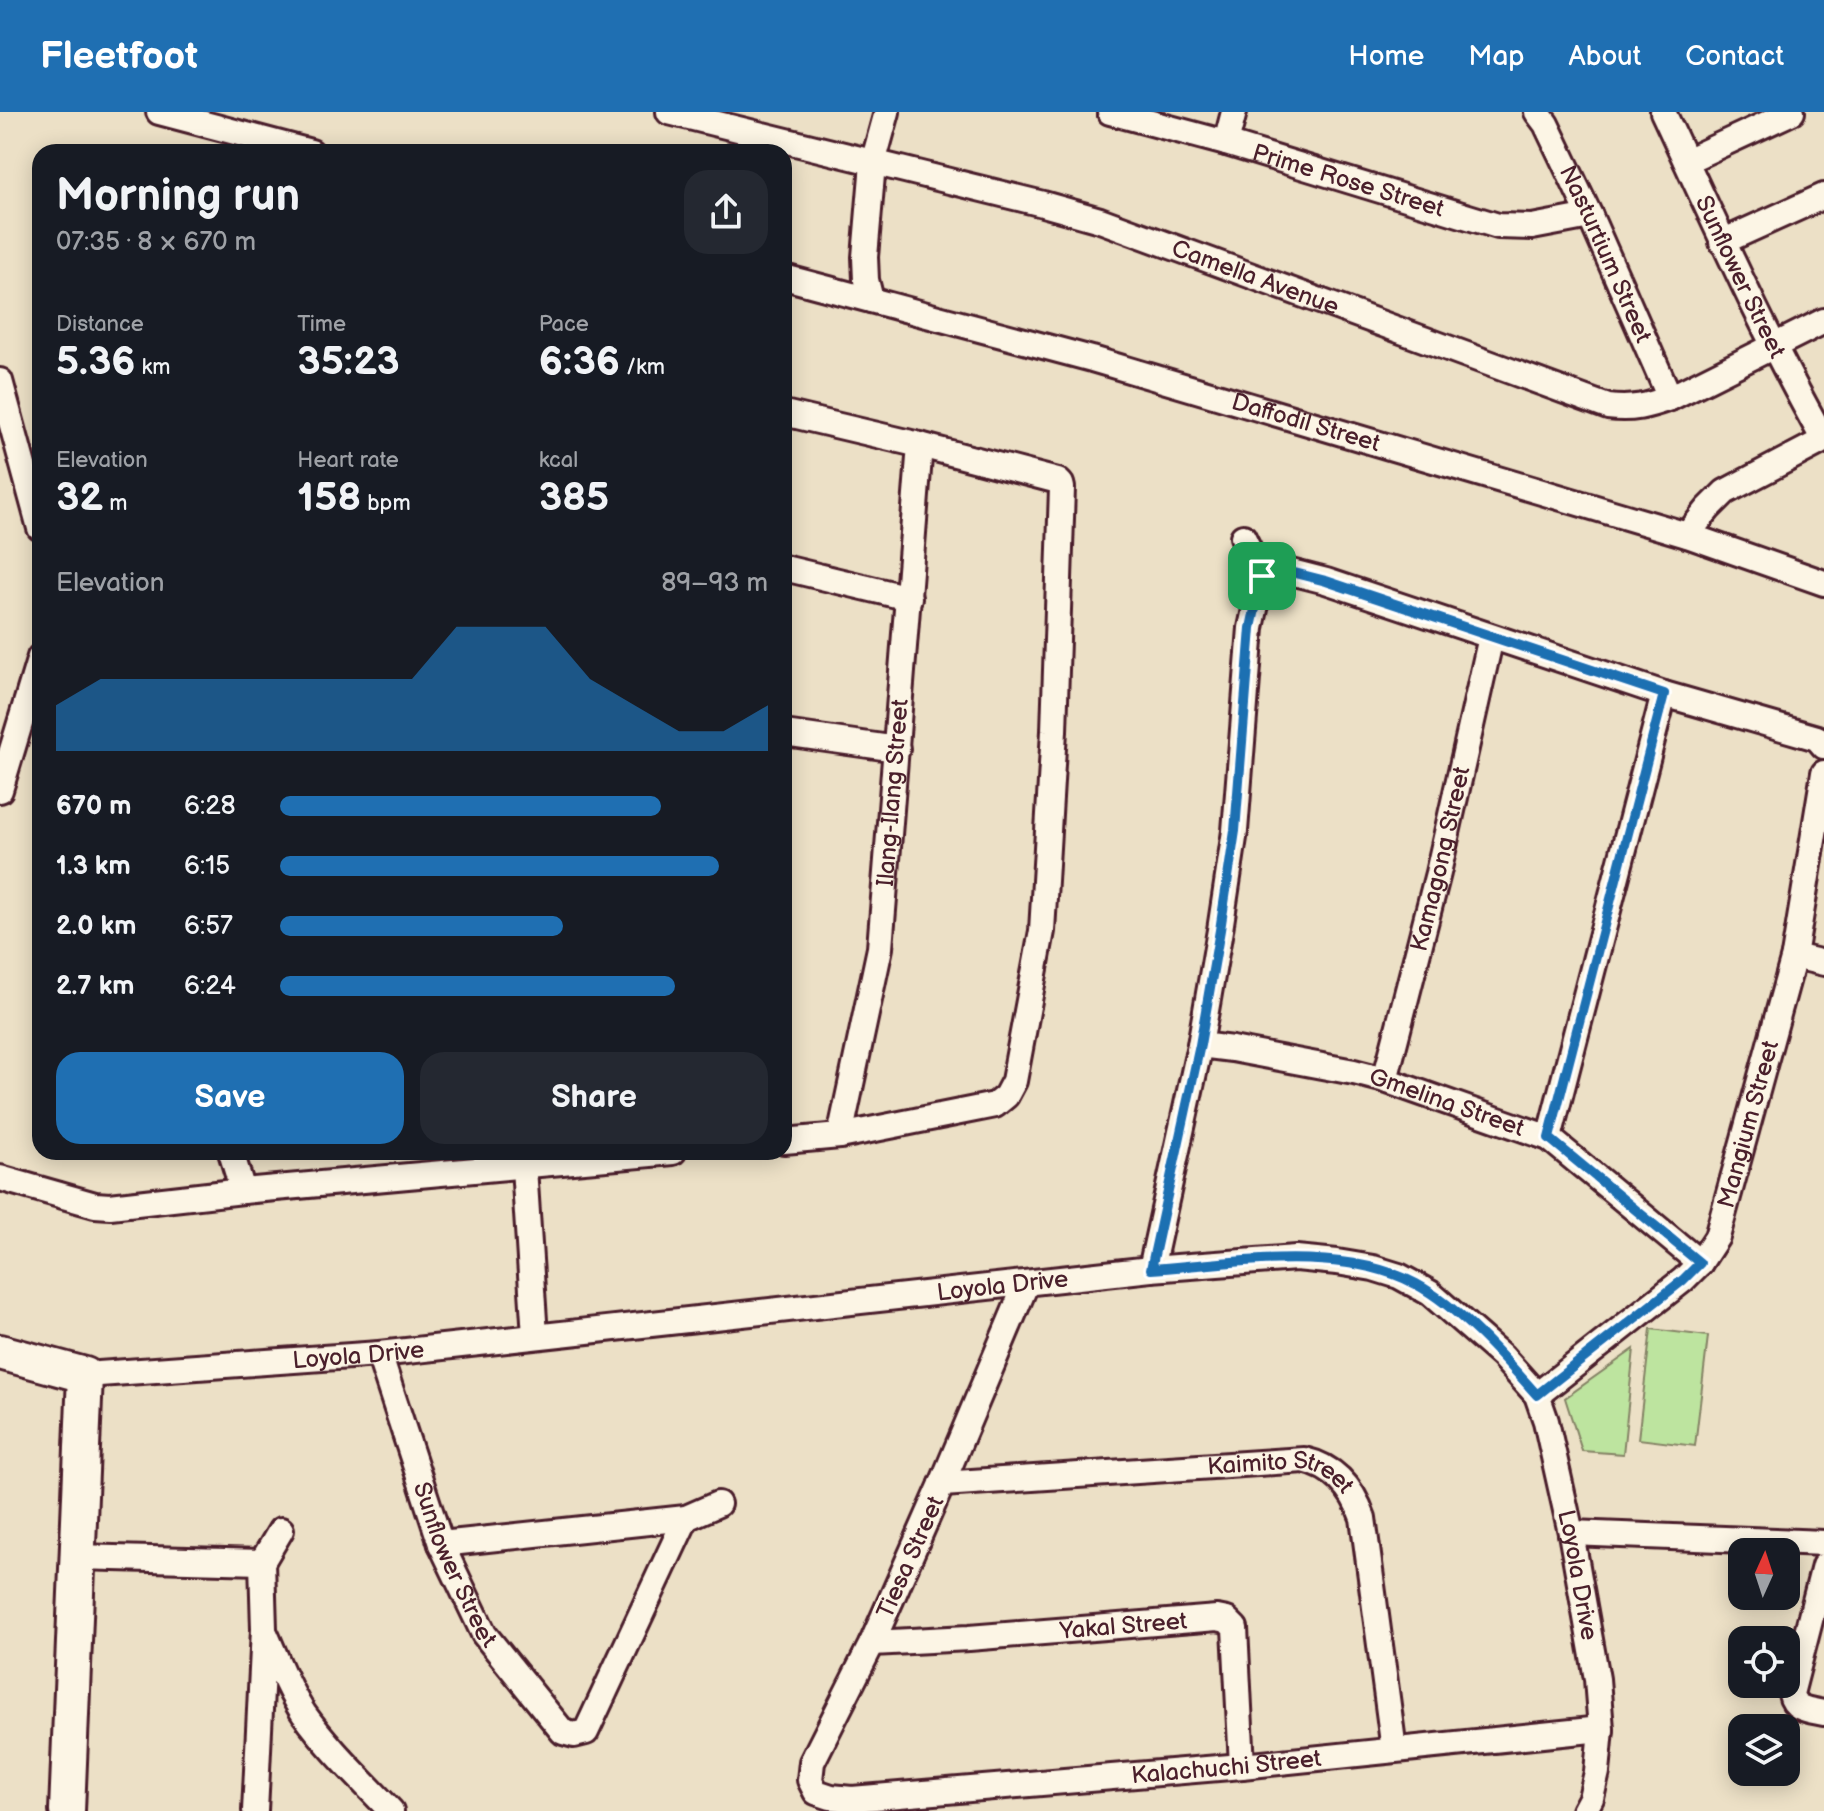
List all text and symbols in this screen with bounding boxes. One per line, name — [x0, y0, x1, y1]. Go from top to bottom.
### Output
text: Fleetfoot — [40, 34, 198, 79]
text: Home — [1348, 40, 1424, 73]
text: Map — [1468, 40, 1525, 73]
text: About — [1569, 40, 1641, 73]
text: Contact — [1685, 40, 1784, 73]
street label: Prime Rose Street — [1249, 138, 1448, 224]
street label: Nasturtium Street — [1553, 161, 1658, 348]
text: Morning run — [56, 170, 300, 223]
button: share — [684, 170, 768, 254]
street label: Sunflower Street — [1689, 191, 1792, 364]
text: 07:35 · 8 × 670 m — [56, 227, 256, 258]
street label: Camella Avenue — [1168, 234, 1343, 322]
text: Distance — [56, 311, 144, 338]
text: Time — [297, 311, 346, 338]
text: Pace — [539, 311, 589, 338]
text: 5.36 — [56, 338, 135, 386]
text: 35:23 — [297, 338, 400, 386]
text: 6:36 — [539, 338, 620, 386]
text: km — [135, 354, 170, 381]
text: /km — [620, 354, 665, 381]
street label: Daffodil Street — [1228, 387, 1384, 459]
text: Elevation — [56, 447, 148, 474]
text: Heart rate — [297, 447, 399, 474]
text: kcal — [539, 447, 578, 474]
text: 32 — [56, 474, 103, 522]
text: 158 — [297, 474, 361, 522]
text: 385 — [539, 474, 609, 522]
text: m — [103, 490, 127, 517]
text: bpm — [361, 490, 411, 517]
pin — [1228, 542, 1296, 610]
icon: arrive — [1240, 554, 1284, 598]
text: Elevation — [56, 568, 164, 599]
text: 89–93 m — [661, 568, 768, 599]
street label: Ilang-Ilang Street — [871, 697, 915, 888]
street label: Kamagong Street — [1405, 763, 1477, 954]
text: 670 m — [56, 791, 132, 822]
text: 6:28 — [184, 791, 236, 822]
text: 1.3 km — [56, 851, 131, 882]
text: 6:15 — [184, 851, 230, 882]
text: 2.0 km — [56, 911, 136, 942]
text: 6:57 — [184, 911, 233, 942]
text: 2.7 km — [56, 971, 134, 1002]
text: 6:24 — [184, 971, 236, 1002]
street label: Mangium Street — [1712, 1037, 1785, 1211]
button: Save — [56, 1052, 404, 1144]
button: Share — [420, 1052, 768, 1144]
street label: Gmelina Street — [1366, 1063, 1529, 1143]
street label: Loyola Drive — [935, 1264, 1070, 1307]
street label: Loyola Drive — [291, 1335, 426, 1375]
street label: Kaimito Street — [1206, 1446, 1360, 1500]
street label: Sunflower Street — [407, 1478, 503, 1654]
street label: Tiesa Street — [871, 1491, 951, 1623]
street label: Loyola Drive — [1551, 1507, 1604, 1643]
north arrow — [1728, 1538, 1800, 1610]
map controls — [1728, 1538, 1800, 1786]
street label: Yakal Street — [1058, 1606, 1189, 1646]
button: locate — [1728, 1626, 1800, 1698]
button: layers — [1728, 1714, 1800, 1786]
street label: Kalachuchi Street — [1130, 1744, 1323, 1790]

